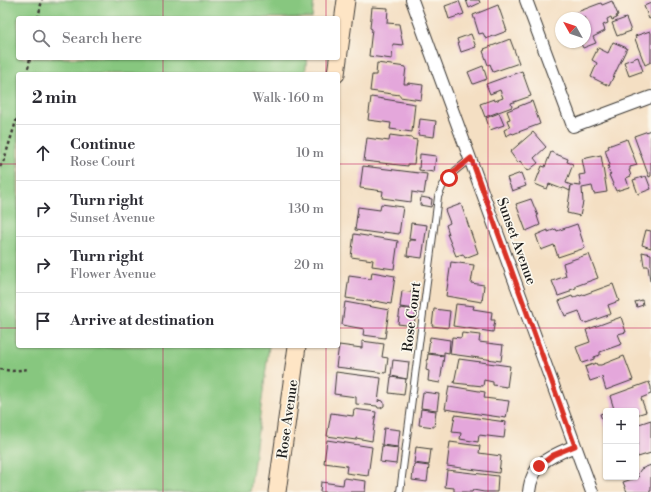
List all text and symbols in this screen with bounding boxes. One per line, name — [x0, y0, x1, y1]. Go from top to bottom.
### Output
north arrow — [555, 12, 591, 48]
search box — [16, 16, 340, 60]
icon: search — [30, 27, 52, 49]
text: Search here — [62, 29, 142, 48]
text: 2 min — [32, 87, 77, 109]
text: Walk · 160 m — [253, 90, 324, 106]
text: Continue — [70, 135, 135, 154]
icon: ahead — [32, 142, 54, 164]
text: 10 m — [296, 145, 324, 161]
text: Rose Court — [70, 154, 135, 170]
route start — [440, 169, 458, 187]
text: Turn right — [70, 191, 144, 210]
street label: Sunset Avenue — [492, 195, 540, 287]
icon: right — [32, 198, 54, 220]
text: 130 m — [289, 201, 324, 217]
text: Sunset Avenue — [70, 210, 155, 226]
text: Turn right — [70, 247, 144, 266]
icon: right — [32, 254, 54, 276]
text: 20 m — [294, 257, 324, 273]
text: Flower Avenue — [70, 266, 156, 282]
street label: Rose Court — [399, 281, 425, 353]
icon: arrive — [32, 310, 54, 332]
text: Arrive at destination — [70, 311, 214, 330]
street label: Rose Avenue — [274, 378, 302, 460]
map controls — [603, 408, 639, 480]
button: + — [603, 408, 639, 444]
button: − — [603, 444, 639, 480]
route end — [530, 457, 548, 475]

